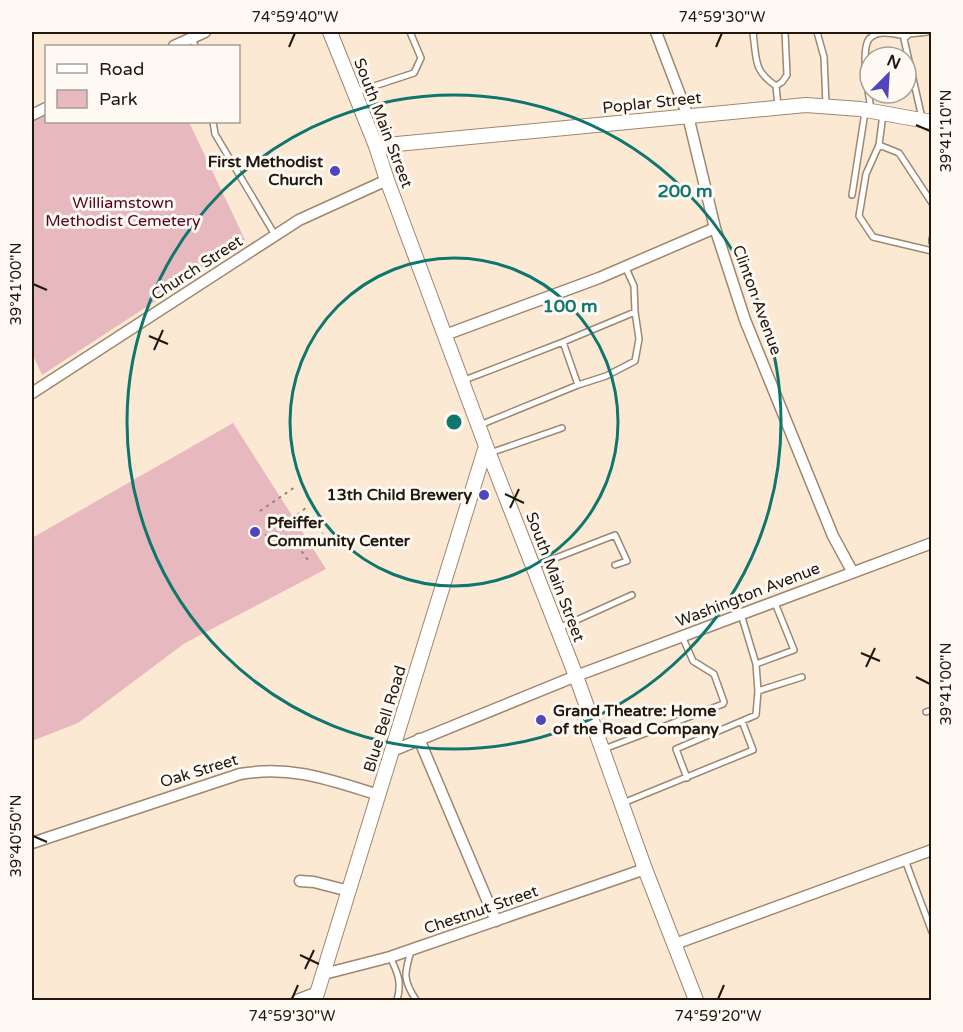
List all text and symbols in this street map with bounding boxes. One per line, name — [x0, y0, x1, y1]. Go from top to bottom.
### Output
text: 74°59'40"W — [252, 8, 338, 26]
text: 74°59'30"W — [679, 8, 765, 26]
legend — [45, 45, 240, 123]
north arrow — [858, 45, 918, 105]
text: N — [884, 50, 904, 74]
street label: South Main Street — [349, 55, 417, 191]
text: Road — [99, 58, 144, 80]
text: Park — [99, 88, 138, 110]
street label: Poplar Street — [602, 88, 702, 118]
text: 39°41'10"N — [937, 89, 955, 173]
place label: First Methodist Church — [208, 152, 324, 190]
marker: First Methodist Church — [328, 164, 342, 178]
text: 200 m — [657, 180, 713, 202]
park label: Williamstown Methodist Cemetery — [45, 193, 201, 231]
street label: Church Street — [148, 231, 246, 305]
text: 39°41'00"N — [7, 242, 25, 326]
street label: Clinton Avenue — [728, 242, 786, 358]
text: 100 m — [542, 295, 598, 317]
centre of rings — [444, 412, 464, 432]
place label: 13th Child Brewery — [327, 485, 472, 505]
marker: 13th Child Brewery — [477, 488, 491, 502]
street label: South Main Street — [521, 509, 589, 645]
place label: Pfeiffer Community Center — [267, 513, 411, 551]
marker: Pfeiffer Community Center — [248, 525, 262, 539]
street label: Washington Avenue — [673, 558, 823, 632]
text: 39°41'00"N — [937, 642, 955, 726]
street label: Blue Bell Road — [359, 663, 411, 775]
place label: Grand Theatre: Home of the Road Company — [553, 701, 719, 739]
marker: Grand Theatre: Home of the Road Company — [534, 713, 548, 727]
street label: Oak Street — [158, 750, 240, 792]
text: 39°40'50"N — [7, 794, 25, 878]
street label: Chestnut Street — [421, 881, 541, 939]
text: 74°59'30"W — [249, 1007, 335, 1025]
text: 74°59'20"W — [675, 1007, 761, 1025]

